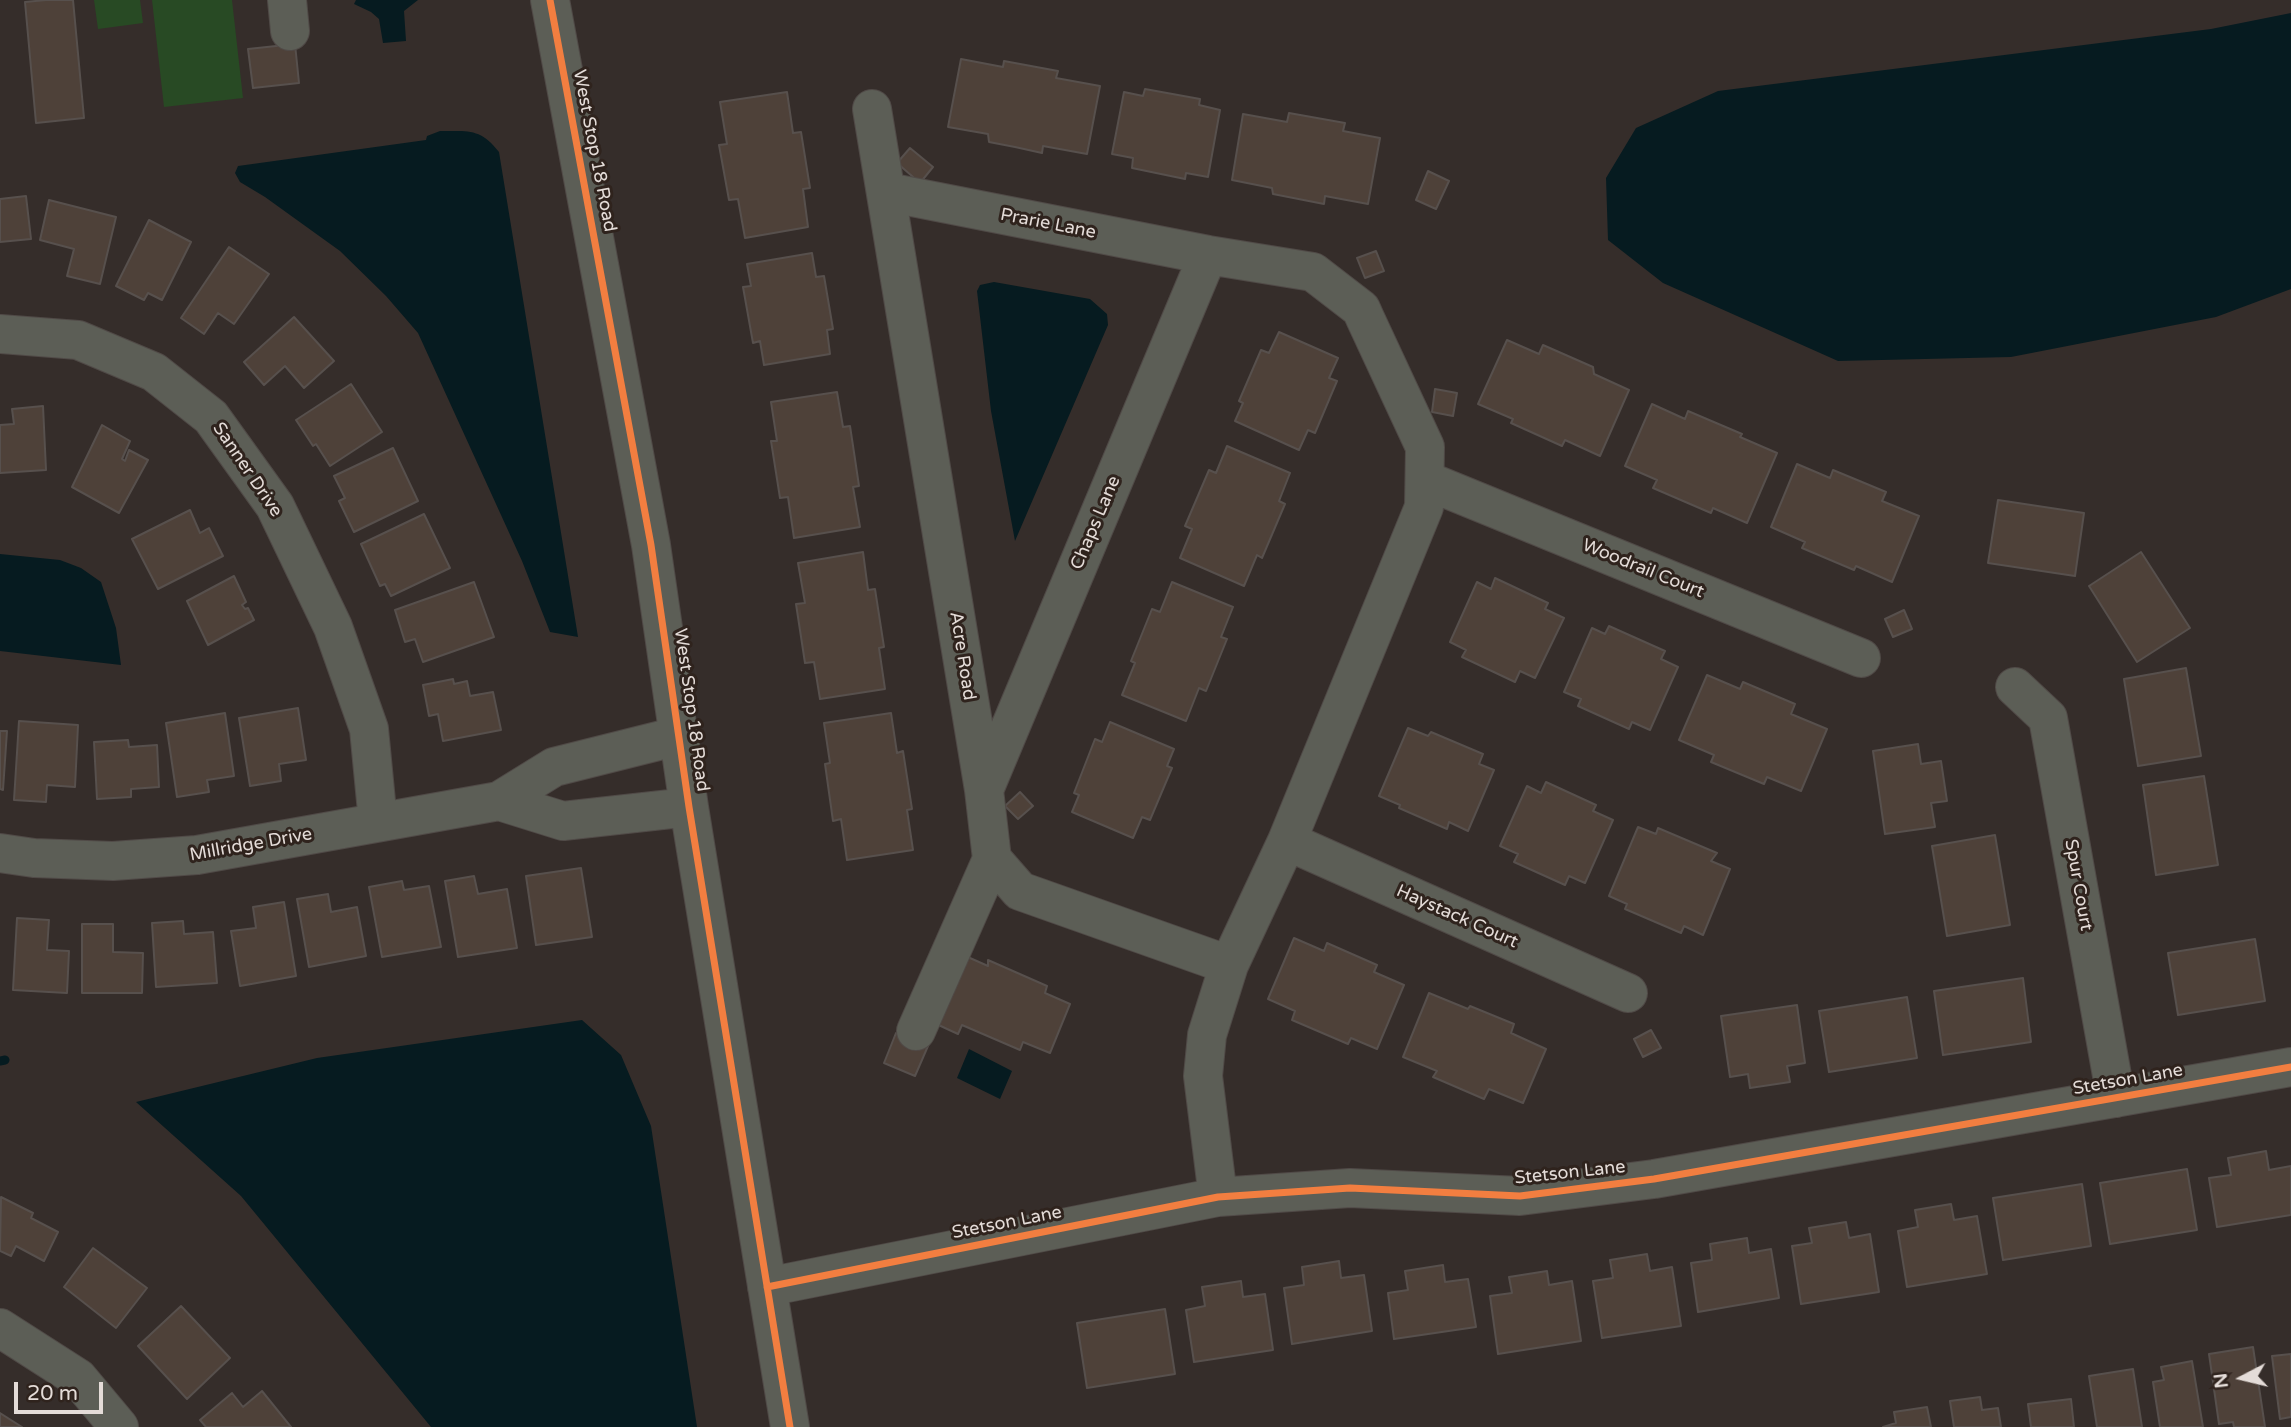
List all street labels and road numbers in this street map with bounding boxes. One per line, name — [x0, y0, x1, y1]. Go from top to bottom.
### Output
street label: West Stop 18 Road — [568, 68, 620, 234]
street label: Prarie Lane — [998, 204, 1098, 244]
street label: Sanner Drive — [208, 419, 286, 521]
street label: Chaps Lane — [1067, 473, 1125, 573]
street label: Woodrail Court — [1579, 535, 1707, 603]
street label: Acre Road — [944, 610, 980, 702]
street label: West Stop 18 Road — [669, 627, 713, 793]
street label: Millridge Drive — [188, 824, 314, 866]
street label: Spur Court — [2059, 837, 2097, 933]
street label: Haystack Court — [1393, 881, 1521, 953]
street label: Stetson Lane — [2071, 1060, 2185, 1100]
street label: Stetson Lane — [1513, 1156, 1627, 1190]
street label: Stetson Lane — [950, 1202, 1064, 1244]

